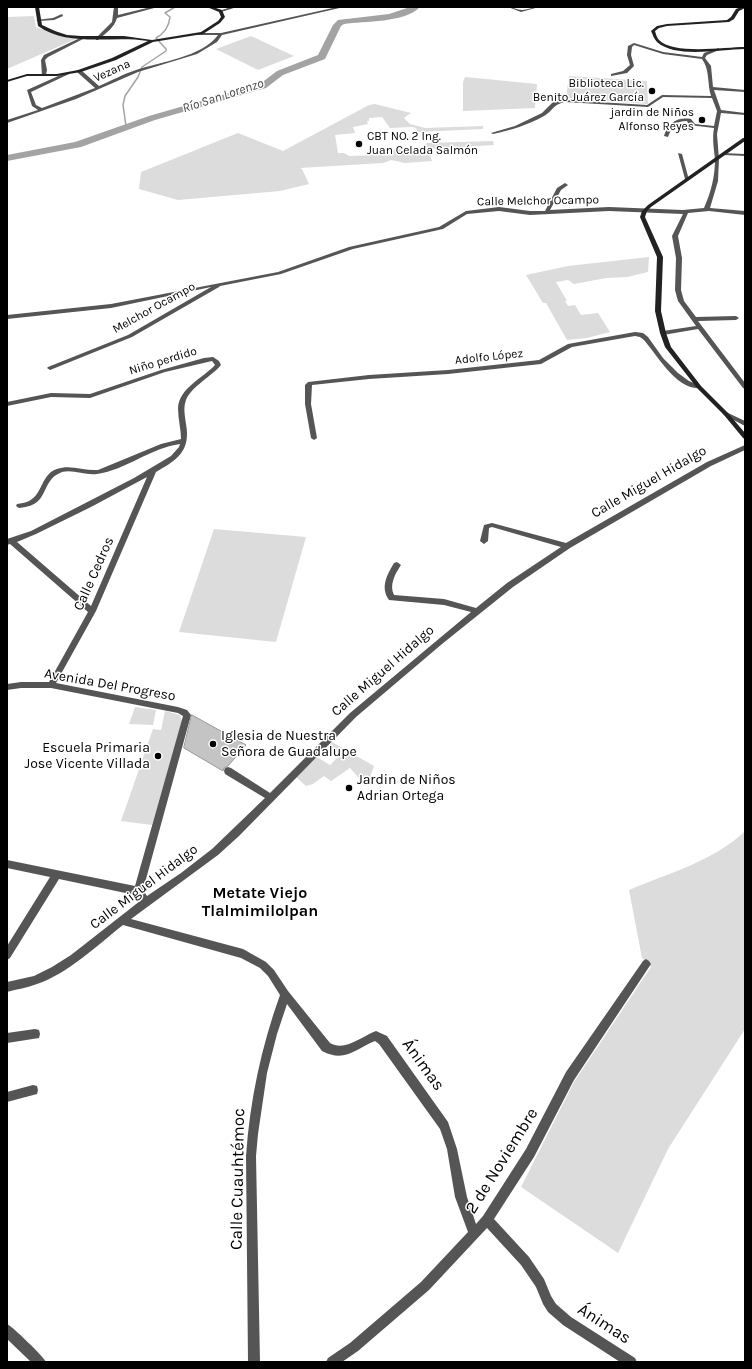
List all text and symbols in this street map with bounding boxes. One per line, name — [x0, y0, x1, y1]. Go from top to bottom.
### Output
street label: Vezana — [91, 57, 133, 85]
water label: Río San Lorenzo — [180, 76, 266, 116]
place label: Biblioteca Lic. Benito Juárez García — [533, 77, 644, 105]
marker: Biblioteca Lic. Benito Juárez García — [647, 86, 657, 96]
place label: jardin de Niños Alfonso Reyes — [611, 106, 694, 134]
marker: jardin de Niños Alfonso Reyes — [697, 115, 707, 125]
place label: CBT NO. 2 Ing. Juan Celada Salmón — [367, 130, 478, 158]
marker: CBT NO. 2 Ing. Juan Celada Salmón — [354, 139, 364, 149]
street label: Calle Melchor Ocampo — [477, 193, 599, 209]
street label: Melchor Ocampo — [110, 279, 198, 337]
street label: Niño perdido — [127, 344, 199, 378]
street label: Adolfo López — [454, 346, 524, 368]
street label: Calle Miguel Hidalgo — [588, 442, 710, 522]
street label: Calle Cedros — [70, 535, 118, 613]
street label: Calle Miguel Hidalgo — [328, 622, 438, 720]
street label: Avenida Del Progreso — [43, 665, 177, 705]
place label: Iglesia de Nuestra Señora de Guadalupe — [221, 728, 357, 760]
marker: Iglesia de Nuestra Señora de Guadalupe — [208, 739, 218, 749]
place label: Escuela Primaria Jose Vicente Villada — [25, 740, 150, 772]
marker: Escuela Primaria Jose Vicente Villada — [153, 751, 163, 761]
place label: Jardin de Niños Adrian Ortega — [357, 772, 456, 804]
marker: Jardin de Niños Adrian Ortega — [344, 783, 354, 793]
street label: Calle Miguel Hidalgo — [87, 841, 201, 933]
district label: Metate Viejo Tlalmimilolpan — [202, 883, 318, 921]
street label: Ánimas — [397, 1035, 449, 1095]
street label: 2 de Noviembre — [461, 1104, 543, 1218]
street label: Calle Cuauhtémoc — [227, 1108, 249, 1250]
street label: Ánimas — [574, 1299, 634, 1349]

